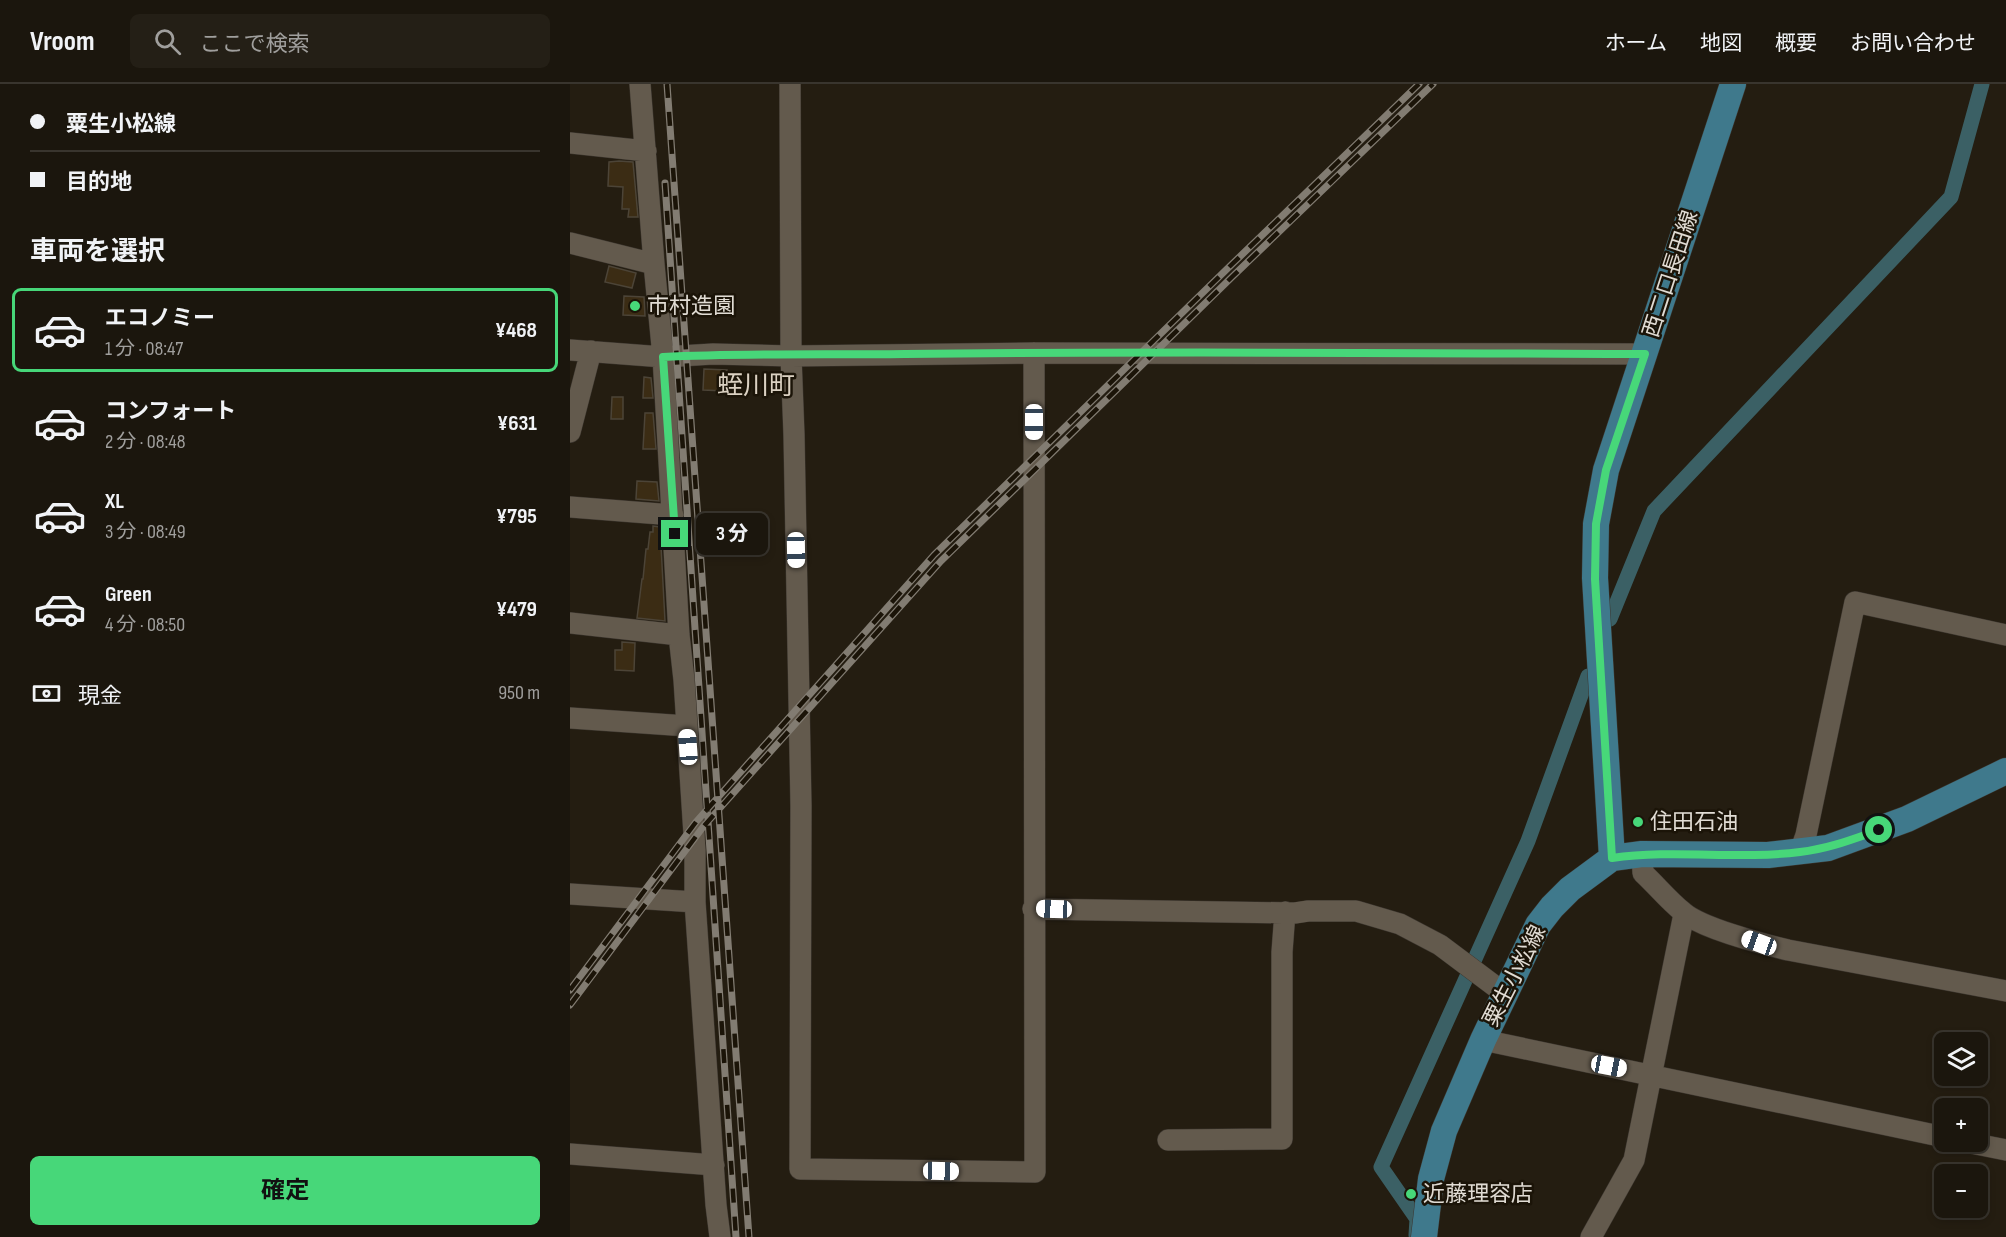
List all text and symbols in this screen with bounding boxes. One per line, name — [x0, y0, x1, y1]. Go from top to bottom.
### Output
search box — [130, 14, 550, 68]
text: Vroom — [30, 25, 94, 58]
icon: search — [151, 25, 184, 58]
text: ここで検索 — [199, 31, 309, 58]
text: ホーム — [1605, 31, 1667, 56]
text: 地図 — [1700, 31, 1742, 56]
text: 概要 — [1775, 31, 1817, 56]
text: お問い合わせ — [1850, 31, 1976, 56]
text: 粟生小松線 — [66, 111, 176, 138]
text: 目的地 — [66, 169, 132, 196]
street label: 西二口長田線 — [1638, 207, 1704, 341]
text: 車両を選択 — [30, 236, 165, 268]
place label: 市村造園 — [647, 293, 735, 320]
marker: 市村造園 — [628, 299, 642, 313]
icon: car — [33, 303, 87, 357]
text: エコノミー — [105, 305, 215, 332]
text: ¥468 — [495, 317, 537, 344]
text: 1 分 · 08:47 — [105, 337, 183, 361]
district label: 蛭川町 — [717, 371, 795, 402]
icon: car — [33, 396, 87, 450]
text: コンフォート — [105, 398, 236, 425]
car — [1025, 404, 1043, 440]
text: ¥631 — [497, 410, 537, 437]
text: 2 分 · 08:48 — [105, 430, 185, 454]
text: XL — [105, 488, 124, 515]
icon: car — [33, 489, 87, 543]
text: ¥795 — [496, 503, 537, 530]
callout: 3 分 — [696, 513, 768, 555]
text: 3 分 · 08:49 — [105, 520, 186, 544]
route end — [661, 520, 688, 547]
text: 3 分 — [716, 522, 748, 546]
car — [787, 532, 805, 568]
text: Green — [105, 581, 152, 608]
icon: car — [33, 582, 87, 636]
text: ¥479 — [496, 596, 537, 623]
text: 4 分 · 08:50 — [105, 613, 185, 637]
icon: cash — [30, 677, 63, 710]
text: 950 m — [498, 681, 540, 705]
text: 現金 — [78, 683, 122, 710]
car — [678, 728, 698, 766]
place label: 住田石油 — [1650, 809, 1738, 836]
marker: 住田石油 — [1631, 815, 1645, 829]
route start — [1865, 816, 1892, 843]
car — [1036, 899, 1072, 919]
street label: 粟生小松線 — [1478, 921, 1552, 1031]
car — [1739, 928, 1779, 958]
map controls — [1934, 1032, 1988, 1218]
button: layers — [1934, 1032, 1988, 1086]
car — [1590, 1054, 1628, 1078]
button: + — [1934, 1098, 1988, 1152]
button: 確定 — [30, 1156, 540, 1225]
car — [923, 1162, 959, 1180]
button: − — [1934, 1164, 1988, 1218]
place label: 近藤理容店 — [1423, 1181, 1533, 1208]
marker: 近藤理容店 — [1404, 1187, 1418, 1201]

